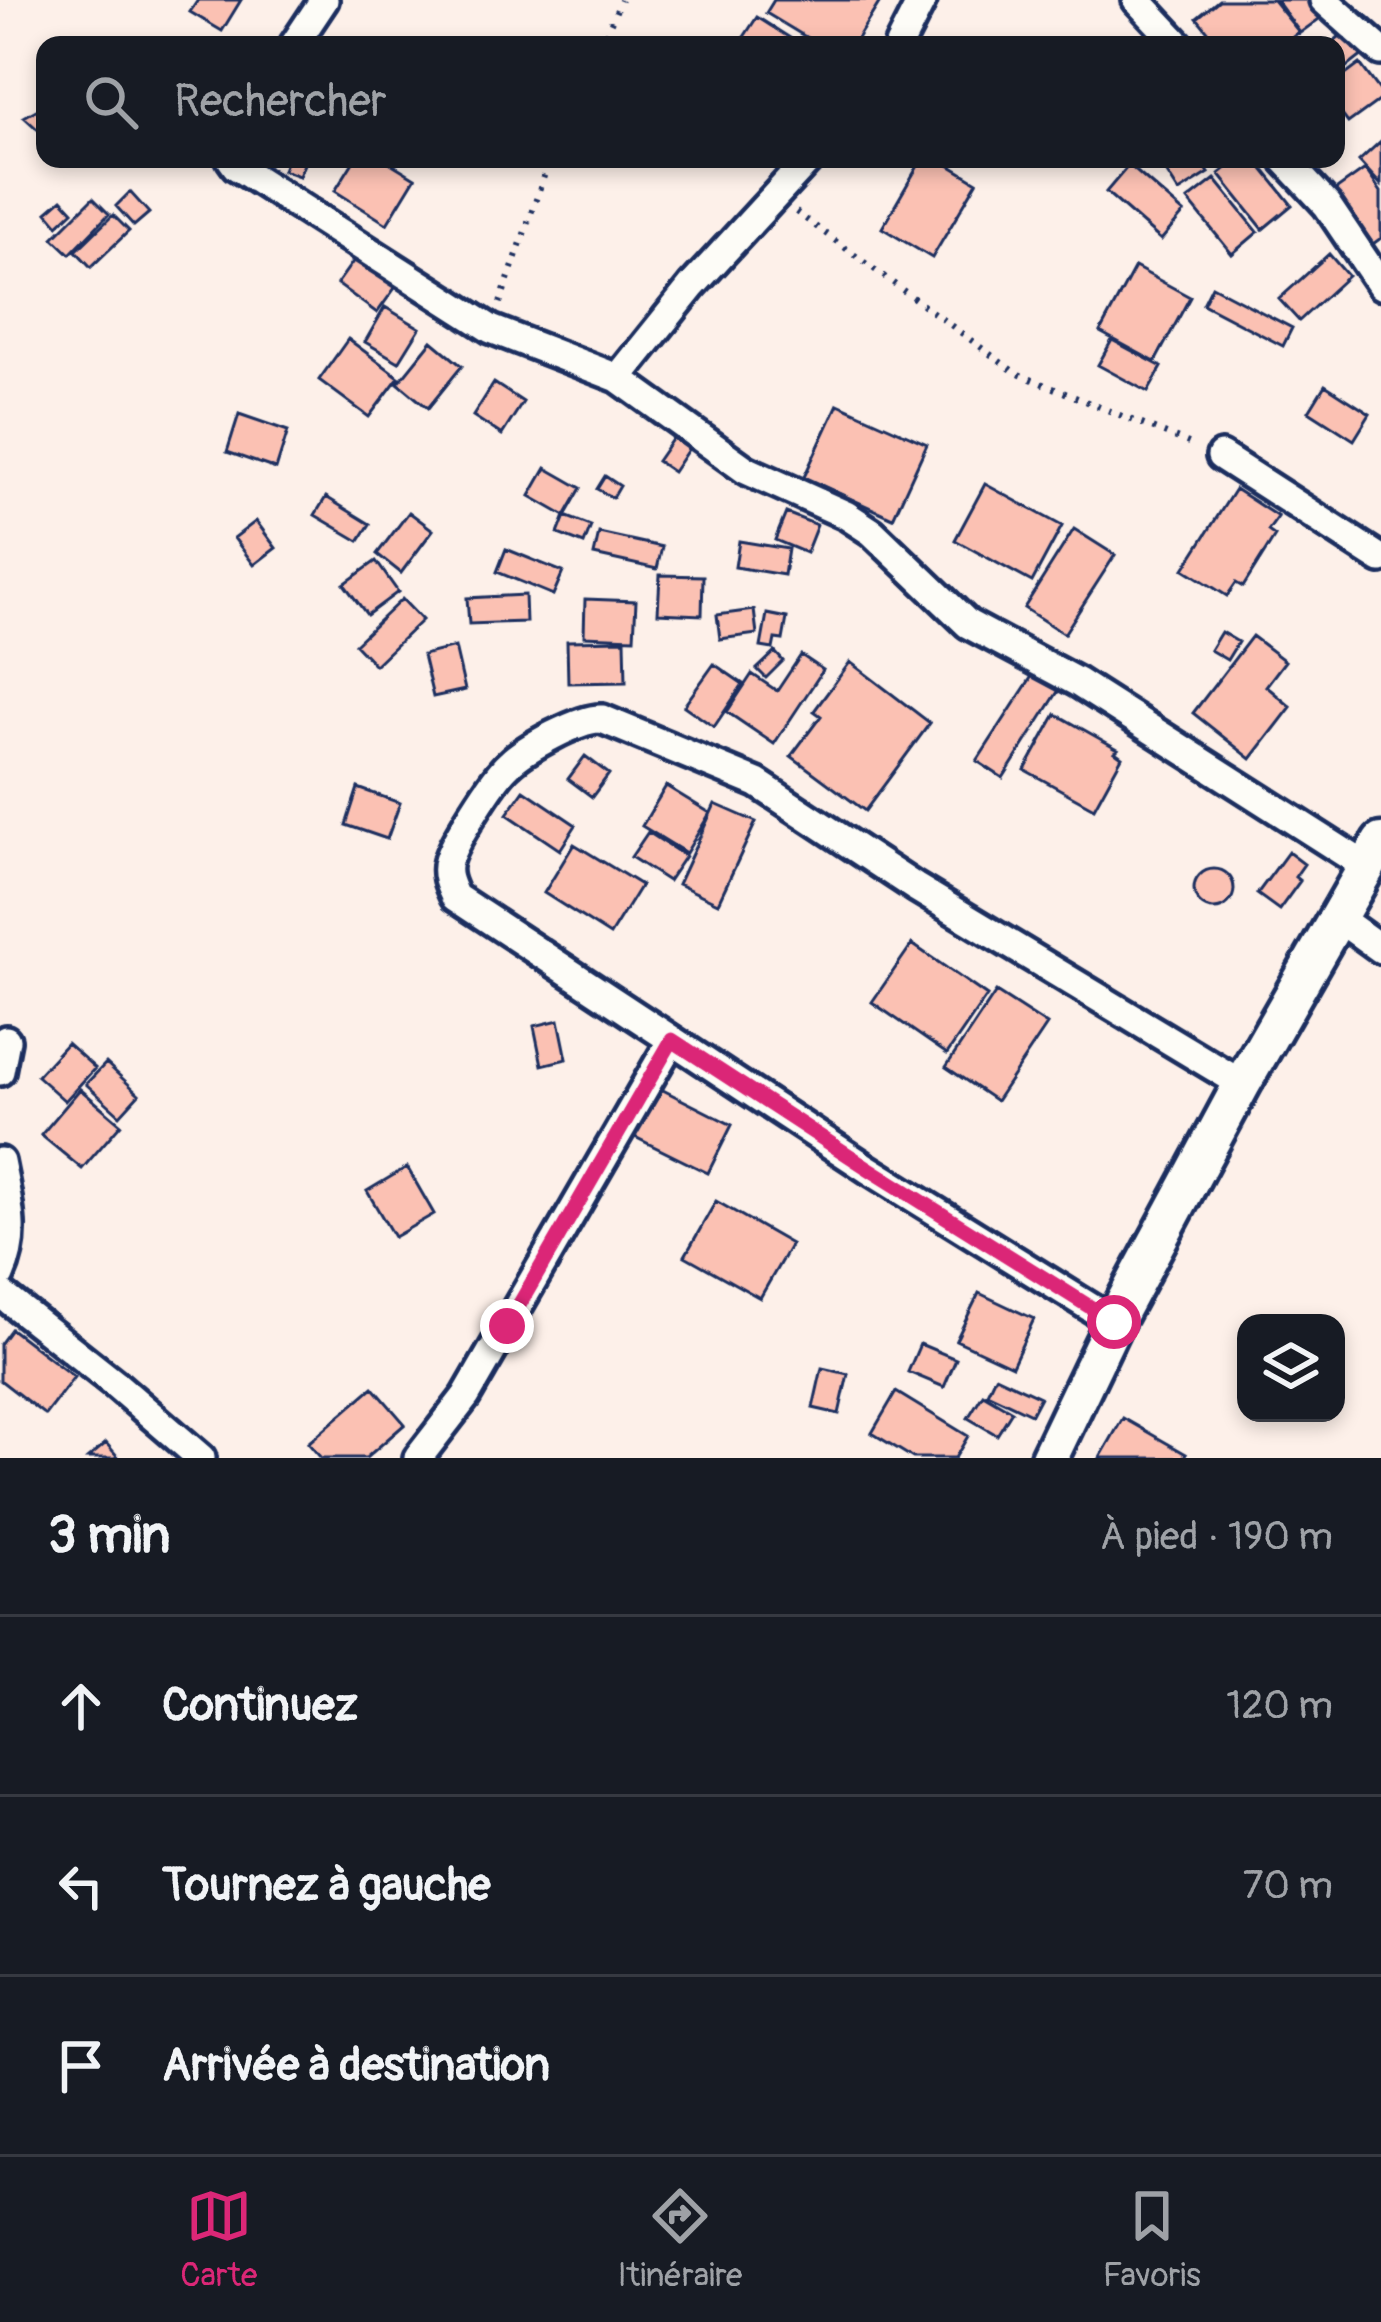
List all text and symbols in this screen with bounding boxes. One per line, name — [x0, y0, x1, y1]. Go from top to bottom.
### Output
search box — [36, 36, 1345, 168]
icon: search — [78, 69, 144, 135]
text: Rechercher — [174, 74, 387, 130]
route start — [1087, 1295, 1141, 1349]
route end — [480, 1299, 534, 1353]
map controls — [1237, 1314, 1345, 1422]
button: layers — [1237, 1314, 1345, 1422]
text: 3 min — [48, 1504, 170, 1568]
text: À pied · 190 m — [1100, 1512, 1333, 1561]
icon: ahead — [48, 1673, 114, 1739]
text: Continuez — [162, 1678, 358, 1734]
text: 120 m — [1226, 1681, 1333, 1730]
icon: left — [48, 1853, 114, 1919]
text: Tournez à gauche — [162, 1858, 490, 1914]
text: 70 m — [1243, 1861, 1333, 1910]
icon: arrive — [48, 2033, 114, 2099]
text: Arrivée à destination — [162, 2038, 550, 2094]
tab: Carte — [180, 2183, 257, 2296]
tab: Itinéraire — [618, 2183, 742, 2296]
tab: Favoris — [1103, 2183, 1201, 2296]

